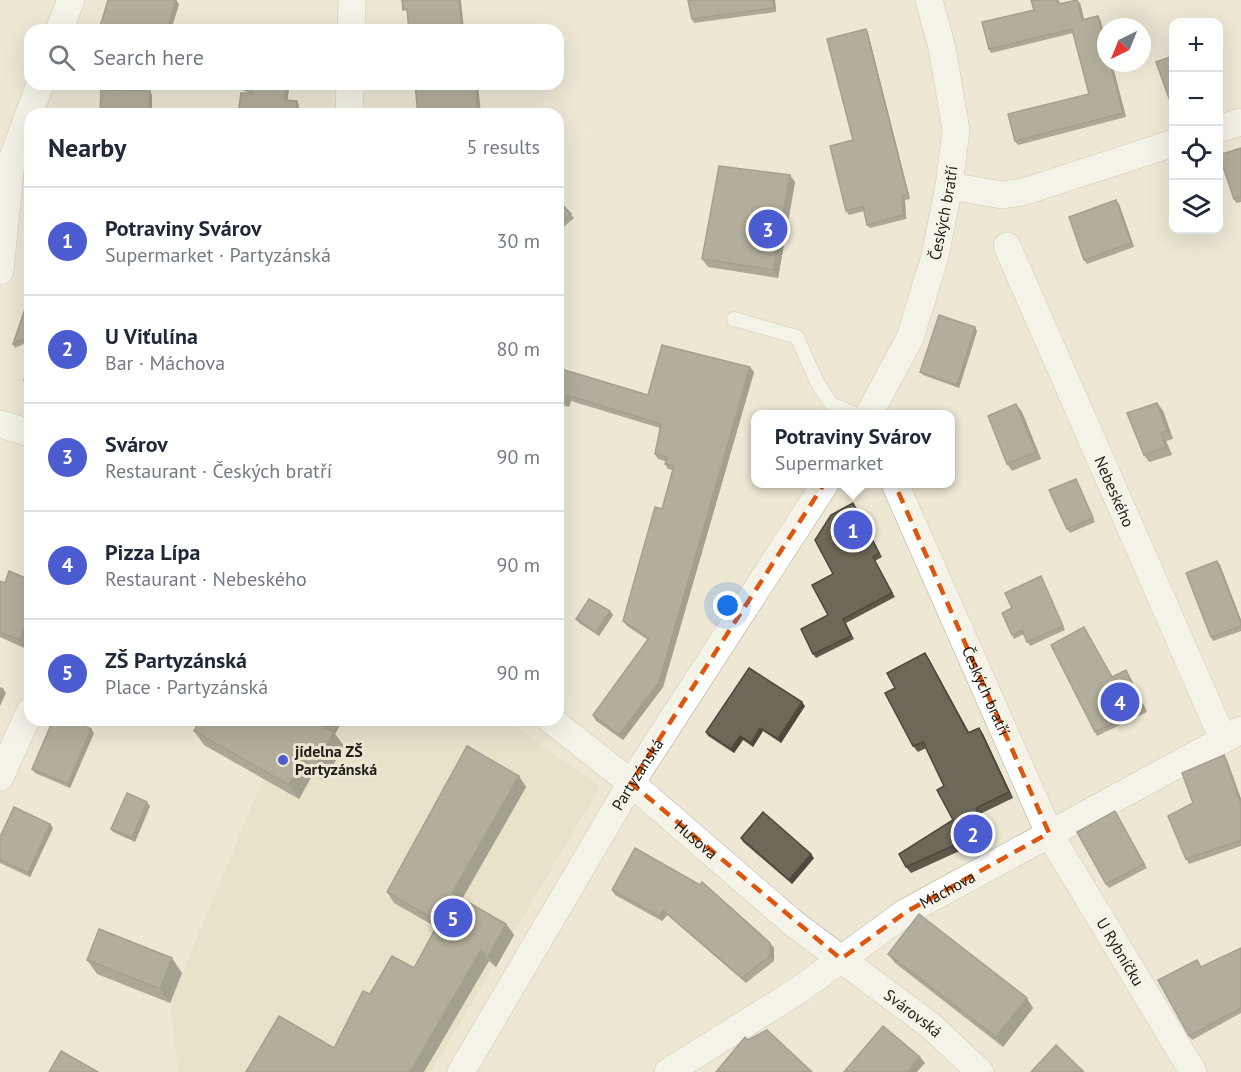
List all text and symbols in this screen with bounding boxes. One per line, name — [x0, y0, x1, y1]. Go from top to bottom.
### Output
north arrow — [1097, 18, 1151, 72]
map controls — [1169, 18, 1223, 234]
button: + — [1169, 18, 1223, 72]
search box — [24, 24, 564, 90]
icon: search — [45, 41, 78, 74]
text: Search here — [93, 43, 204, 71]
button: − — [1169, 72, 1223, 126]
button: locate — [1169, 126, 1223, 180]
text: Nearby — [48, 131, 126, 164]
text: 5 results — [467, 134, 540, 160]
street label: Českých bratří — [924, 164, 961, 262]
button: layers — [1169, 180, 1223, 234]
pin: 3 — [748, 206, 788, 252]
text: Potraviny Svárov — [105, 214, 261, 242]
text: 1 — [62, 228, 73, 254]
text: 30 m — [497, 228, 540, 254]
text: Supermarket · Partyzánská — [105, 242, 331, 268]
text: U Viťulína — [105, 322, 198, 350]
text: 2 — [62, 336, 73, 362]
text: 80 m — [497, 336, 540, 362]
text: Bar · Máchova — [105, 350, 225, 376]
popup — [751, 410, 955, 488]
text: Potraviny Svárov — [775, 422, 931, 450]
text: Svárov — [105, 430, 168, 458]
text: 3 — [62, 444, 73, 470]
text: 90 m — [497, 444, 540, 470]
text: Supermarket — [775, 450, 883, 476]
street label: Nebeského — [1090, 453, 1139, 530]
text: Restaurant · Českých bratří — [105, 458, 332, 484]
pin: 1 — [834, 508, 872, 552]
text: Pizza Lípa — [105, 538, 200, 566]
text: 4 — [62, 552, 73, 578]
text: 90 m — [497, 552, 540, 578]
text: Restaurant · Nebeského — [105, 566, 307, 592]
your location — [713, 591, 742, 620]
street label: Českých bratří — [958, 643, 1015, 739]
text: ZŠ Partyzánská — [105, 646, 247, 674]
text: 5 — [62, 660, 73, 686]
text: 90 m — [497, 660, 540, 686]
text: Place · Partyzánská — [105, 674, 268, 700]
pin: 4 — [1100, 680, 1140, 724]
street label: Partyzánská — [607, 735, 667, 814]
place label: jídelna ZŠ Partyzánská — [294, 741, 377, 779]
marker: jídelna ZŠ Partyzánská — [276, 753, 290, 767]
pin: 2 — [954, 812, 992, 856]
street label: Husova — [671, 815, 722, 863]
street label: Máchova — [916, 866, 979, 913]
pin: 5 — [434, 896, 472, 940]
street label: U Rybníčku — [1092, 914, 1149, 990]
street label: Svárovská — [880, 984, 947, 1041]

